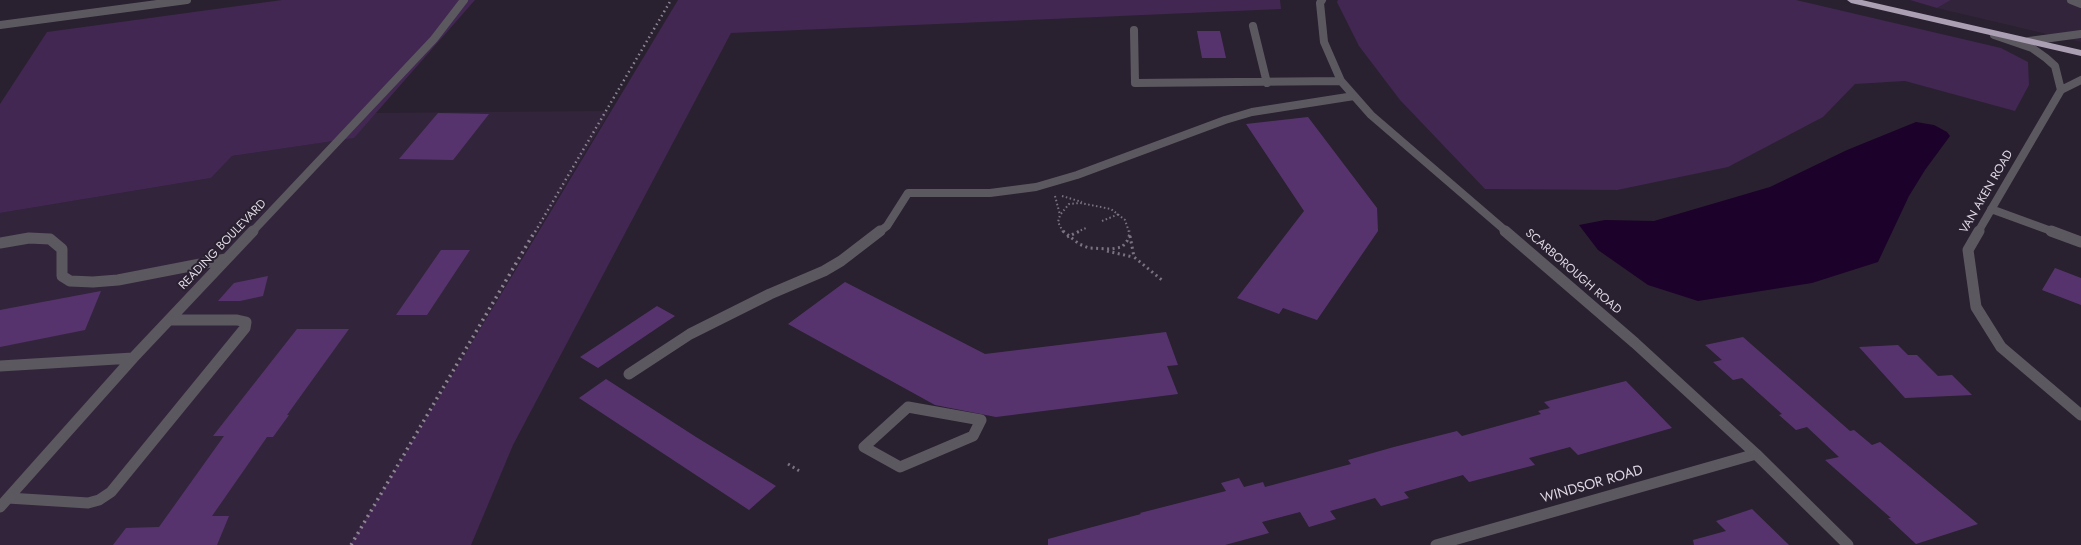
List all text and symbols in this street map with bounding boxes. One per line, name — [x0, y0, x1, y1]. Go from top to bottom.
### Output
street label: VAN AKEN ROAD — [1957, 148, 2017, 236]
street label: READING BOULEVARD — [176, 197, 270, 293]
street label: SCARBOROUGH ROAD — [1522, 226, 1624, 318]
street label: WINDSOR ROAD — [1539, 462, 1645, 508]

